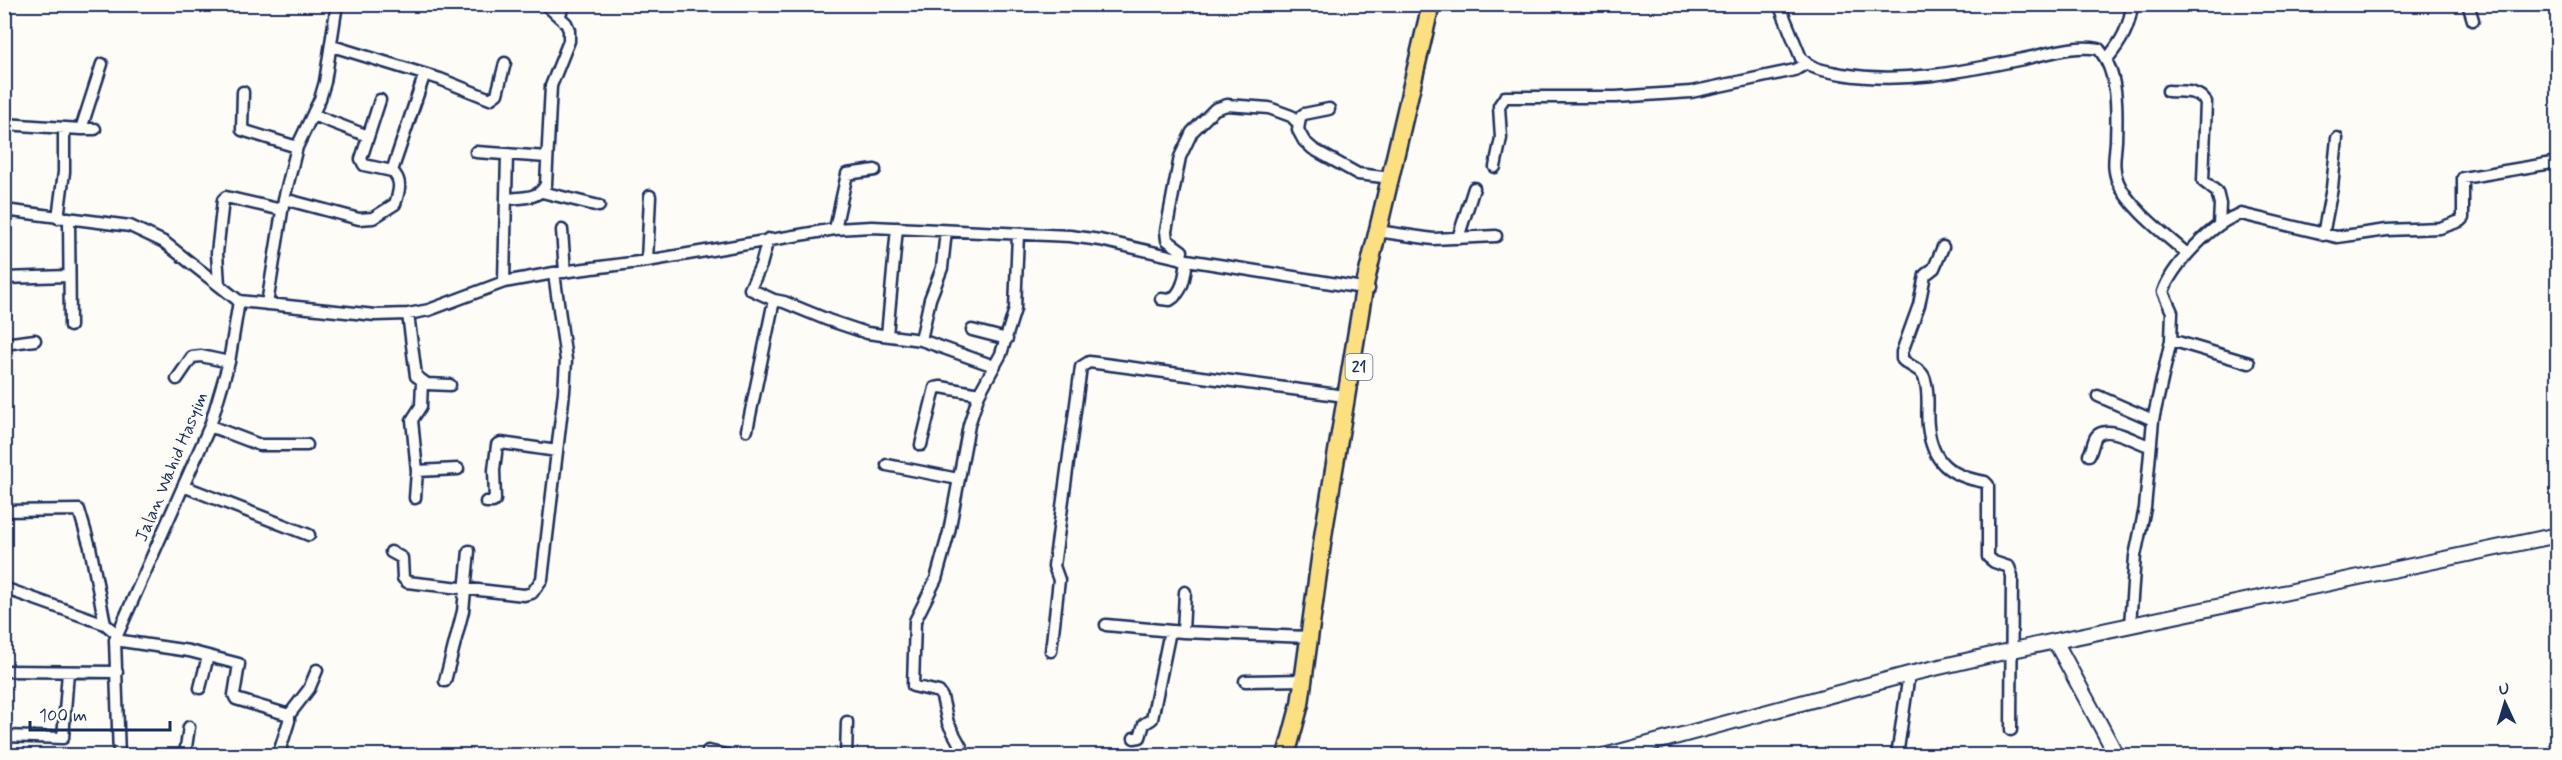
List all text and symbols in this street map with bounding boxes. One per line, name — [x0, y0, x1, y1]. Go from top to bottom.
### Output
road number: 21 — [1346, 354, 1372, 380]
street label: Jalan Wahid Hasyim — [130, 388, 214, 546]
north arrow — [2475, 673, 2535, 733]
text: U — [2498, 679, 2510, 700]
scale bar — [30, 694, 170, 732]
text: 100 m — [39, 704, 87, 728]

